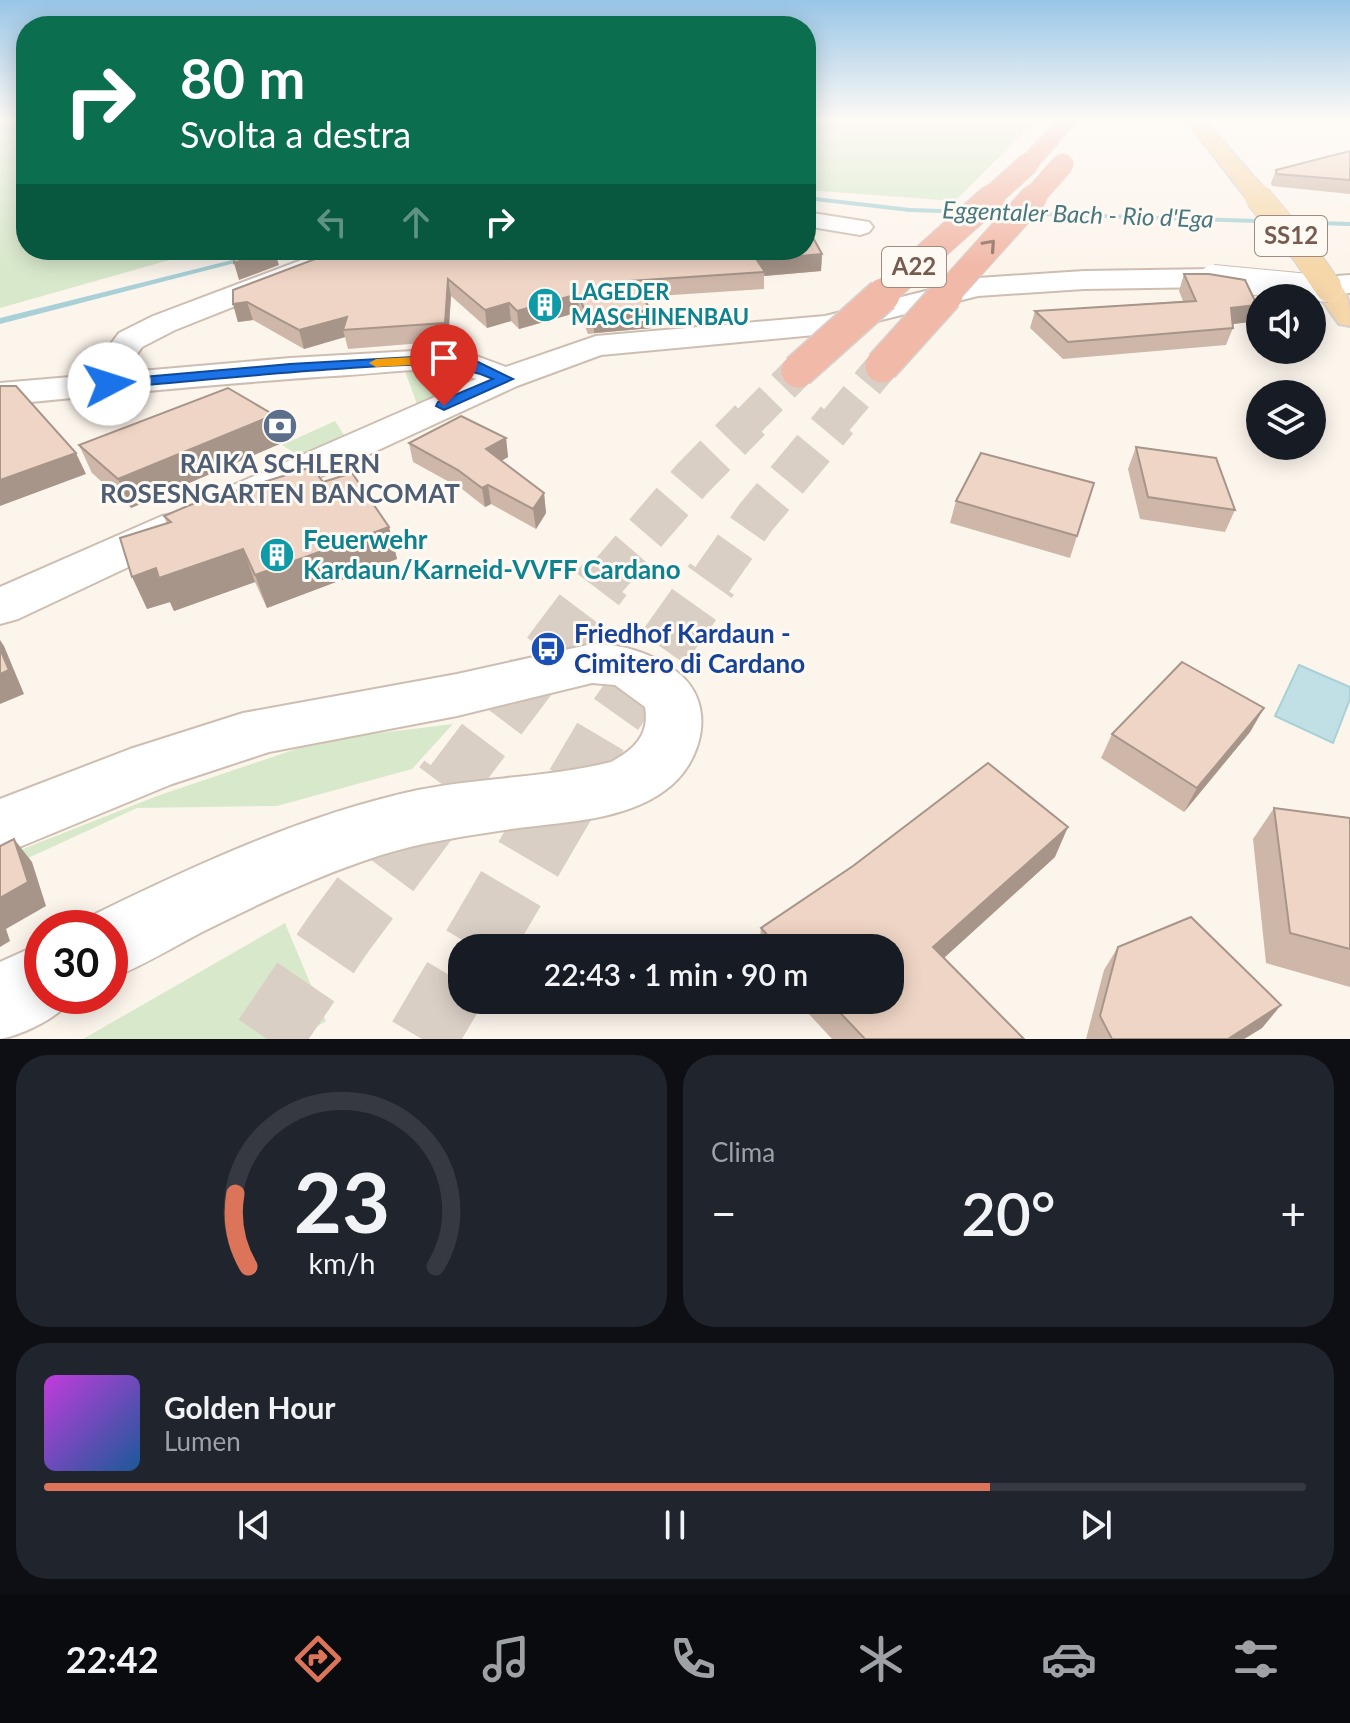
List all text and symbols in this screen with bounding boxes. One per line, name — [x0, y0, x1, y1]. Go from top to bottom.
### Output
text: 80 m — [180, 44, 305, 111]
icon: right — [48, 48, 152, 152]
text: Svolta a destra — [180, 112, 411, 156]
water label: Eggentaler Bach - Rio d'Ega — [942, 194, 1214, 233]
icon: left — [310, 200, 354, 244]
icon: ahead — [394, 200, 438, 244]
icon: right — [478, 200, 522, 244]
road number: SS12 — [1255, 216, 1327, 256]
one-way arrow — [980, 239, 995, 254]
road number: A22 — [882, 247, 946, 287]
place label: LAGEDER MASCHINENBAU — [571, 278, 749, 330]
map controls — [1246, 284, 1326, 460]
button: sound — [1246, 284, 1326, 364]
building icon: LAGEDER MASCHINENBAU — [526, 286, 564, 324]
pin — [410, 324, 478, 406]
icon: arrive — [422, 336, 466, 380]
position arrow — [67, 342, 151, 426]
button: layers — [1246, 380, 1326, 460]
bank icon: RAIKA SCHLERN ROSESNGARTEN BANCOMAT — [261, 407, 299, 445]
place label: RAIKA SCHLERN ROSESNGARTEN BANCOMAT — [100, 447, 460, 509]
place label: Feuerwehr Kardaun/Karneid-VVFF Cardano — [303, 523, 681, 585]
building icon: Feuerwehr Kardaun/Karneid-VVFF Cardano — [258, 536, 296, 574]
place label: Friedhof Kardaun - Cimitero di Cardano — [574, 617, 805, 679]
bus stop icon: Friedhof Kardaun - Cimitero di Cardano — [529, 630, 567, 668]
speed limit sign: 30 — [24, 910, 128, 1014]
text: 22:43 · 1 min · 90 m — [544, 956, 808, 992]
text: Clima — [711, 1136, 775, 1168]
text: 23 — [293, 1151, 390, 1251]
text: 20° — [961, 1177, 1056, 1249]
text: − — [711, 1187, 737, 1239]
text: + — [1280, 1187, 1306, 1239]
text: km/h — [308, 1246, 375, 1280]
text: Golden Hour — [164, 1389, 336, 1425]
text: Lumen — [164, 1425, 241, 1457]
icon: previous — [232, 1503, 276, 1547]
icon: pause — [653, 1503, 697, 1547]
icon: next — [1074, 1503, 1118, 1547]
icon: directions — [290, 1631, 346, 1687]
icon: music — [478, 1631, 534, 1687]
icon: phone — [665, 1631, 721, 1687]
icon: climate — [853, 1631, 909, 1687]
icon: car — [1041, 1631, 1097, 1687]
icon: filters — [1228, 1631, 1284, 1687]
text: 22:42 — [66, 1637, 159, 1681]

